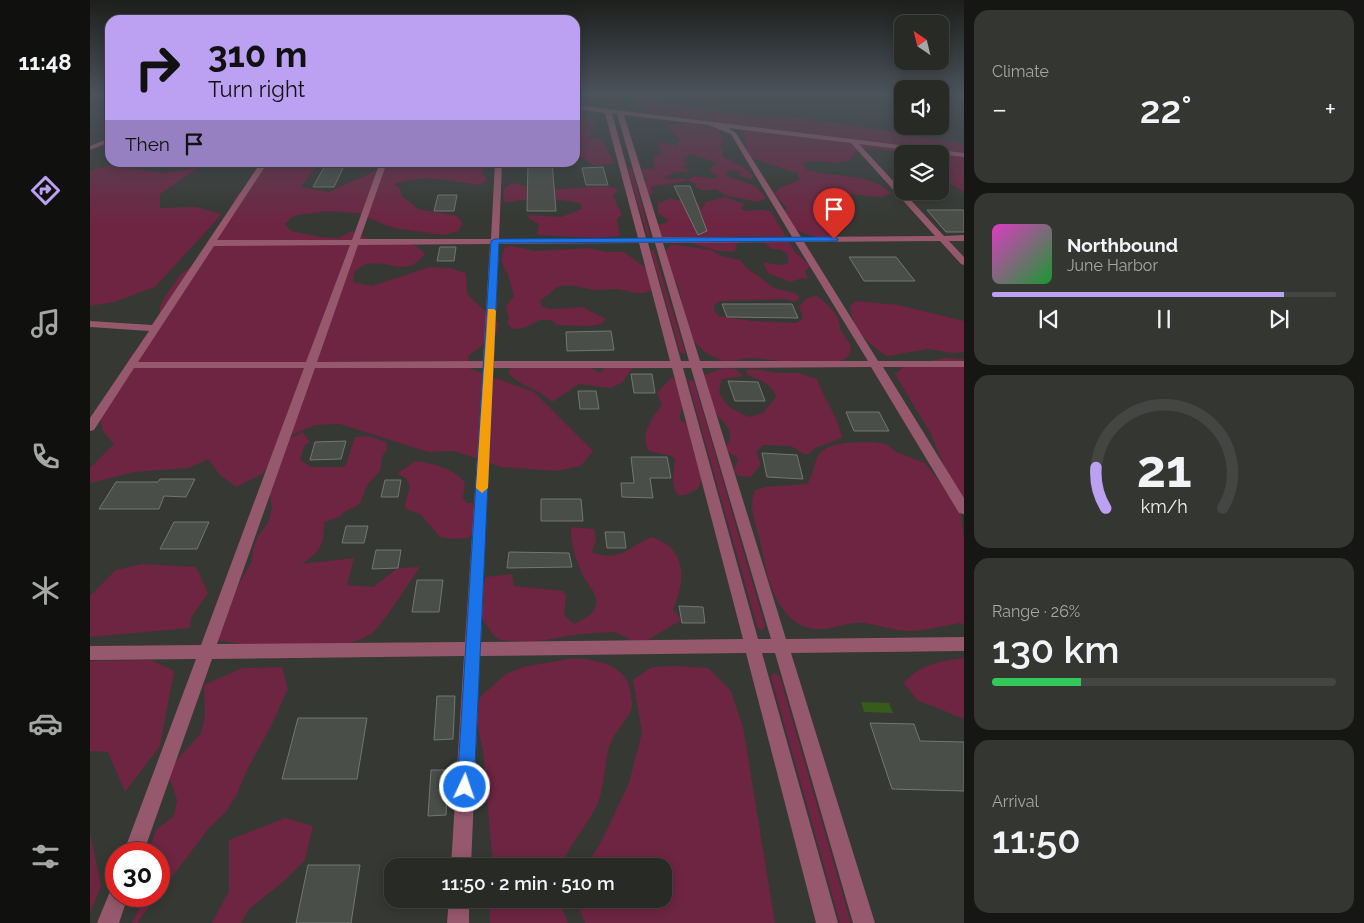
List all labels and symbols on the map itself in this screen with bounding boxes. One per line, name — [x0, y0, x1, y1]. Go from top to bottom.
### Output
north arrow — [894, 15, 949, 70]
pin — [813, 188, 855, 239]
position arrow — [438, 760, 490, 812]
speed limit sign: 30 — [105, 842, 170, 907]

